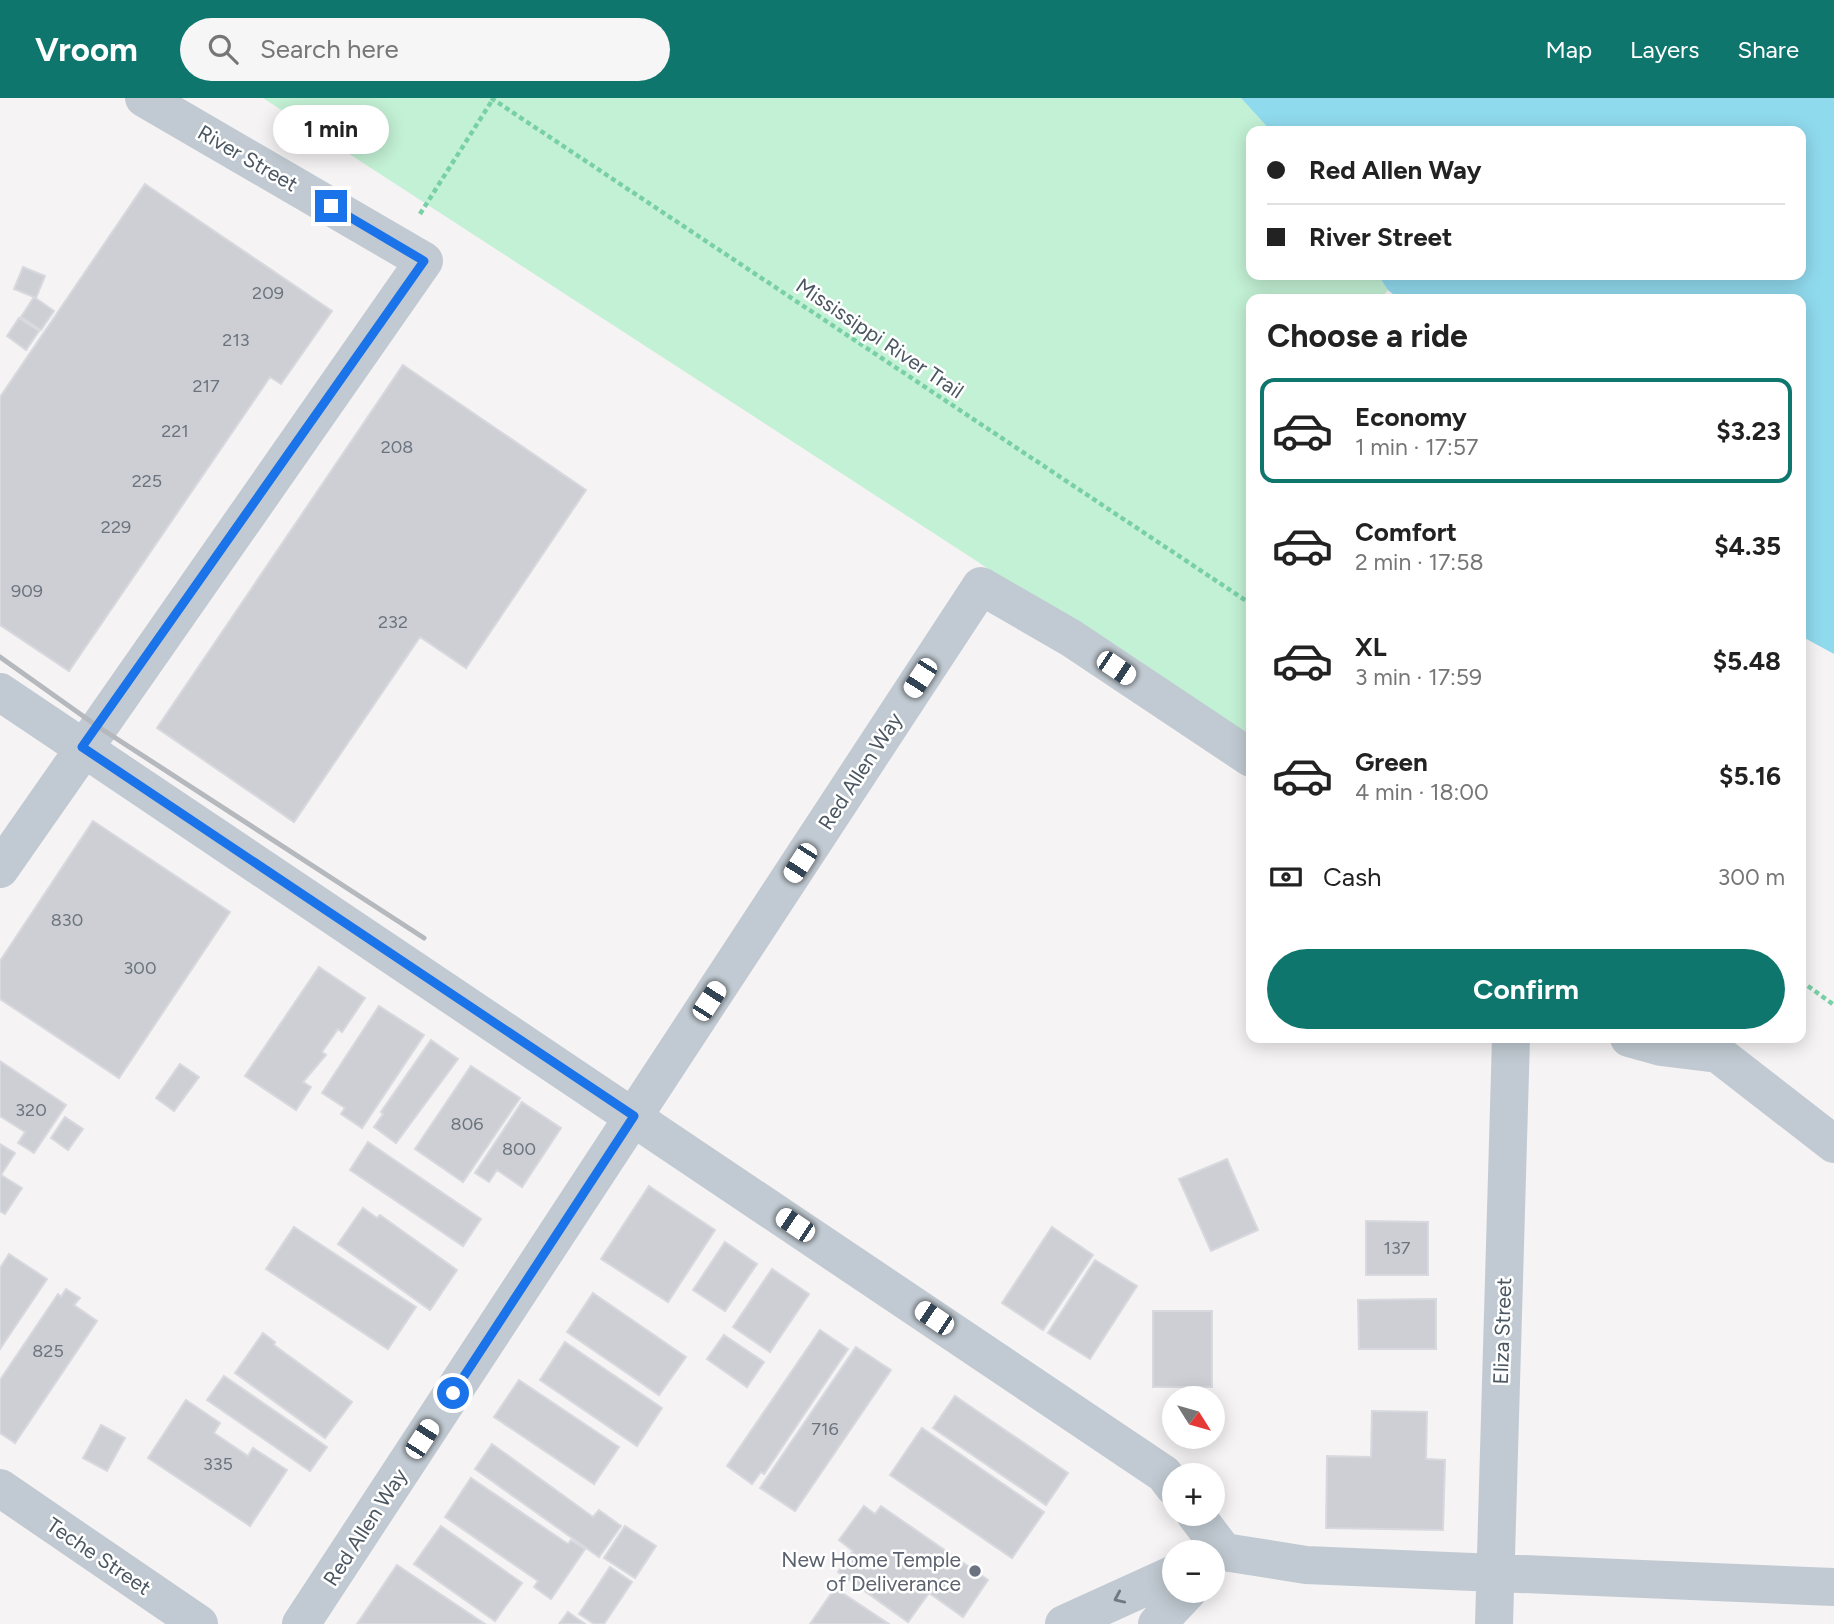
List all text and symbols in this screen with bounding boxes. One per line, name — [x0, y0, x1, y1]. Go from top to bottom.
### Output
search box — [180, 18, 670, 81]
text: Vroom — [35, 30, 138, 69]
icon: search — [204, 30, 242, 68]
text: Search here — [260, 33, 399, 65]
text: Map — [1545, 35, 1592, 64]
text: Layers — [1630, 35, 1699, 64]
text: Share — [1737, 35, 1799, 64]
callout: 1 min — [273, 105, 389, 154]
text: 1 min — [304, 115, 358, 143]
street label: River Street — [194, 119, 302, 197]
text: Red Allen Way — [1309, 154, 1482, 186]
route end — [315, 190, 347, 222]
text: River Street — [1309, 221, 1452, 253]
street label: Mississippi River Trail — [791, 273, 969, 403]
house number: 209 — [252, 282, 284, 304]
text: Choose a ride — [1267, 317, 1468, 355]
house number: 213 — [222, 329, 250, 351]
house number: 217 — [192, 375, 220, 397]
icon: car — [1271, 399, 1334, 462]
text: Economy — [1355, 401, 1467, 433]
text: $3.23 — [1716, 415, 1781, 447]
house number: 221 — [161, 420, 189, 442]
text: 1 min · 17:57 — [1355, 433, 1478, 461]
house number: 208 — [381, 436, 413, 458]
house number: 225 — [132, 470, 162, 492]
icon: car — [1271, 514, 1334, 577]
house number: 229 — [101, 516, 131, 538]
text: Comfort — [1355, 516, 1457, 548]
text: $4.35 — [1714, 530, 1781, 562]
text: 2 min · 17:58 — [1355, 548, 1484, 576]
house number: 909 — [11, 580, 43, 602]
house number: 232 — [378, 611, 408, 633]
icon: car — [1271, 629, 1334, 692]
text: XL — [1355, 631, 1387, 663]
text: $5.48 — [1713, 645, 1781, 677]
car — [1093, 648, 1140, 688]
car — [900, 655, 941, 701]
text: 3 min · 17:59 — [1355, 663, 1482, 691]
street label: Red Allen Way — [813, 708, 907, 834]
icon: car — [1271, 744, 1334, 807]
text: Green — [1355, 746, 1428, 778]
text: $5.16 — [1719, 760, 1781, 792]
text: 4 min · 18:00 — [1355, 778, 1489, 806]
car — [780, 840, 821, 886]
icon: cash — [1267, 858, 1305, 896]
text: Cash — [1323, 861, 1382, 893]
text: 300 m — [1718, 863, 1785, 891]
house number: 830 — [51, 909, 83, 931]
button: Confirm — [1267, 949, 1785, 1029]
house number: 300 — [124, 957, 156, 979]
car — [689, 978, 730, 1024]
house number: 320 — [15, 1099, 47, 1121]
house number: 806 — [451, 1113, 483, 1135]
house number: 800 — [502, 1138, 536, 1160]
car — [772, 1205, 819, 1245]
house number: 137 — [1384, 1237, 1411, 1259]
street label: Eliza Street — [1488, 1277, 1516, 1385]
car — [911, 1298, 958, 1338]
house number: 825 — [32, 1340, 64, 1362]
route start — [437, 1377, 469, 1409]
north arrow — [1162, 1386, 1225, 1449]
map controls — [1162, 1386, 1225, 1603]
car — [402, 1416, 443, 1462]
house number: 716 — [811, 1418, 839, 1440]
house number: 335 — [203, 1453, 233, 1475]
button: + — [1162, 1463, 1225, 1526]
street label: Red Allen Way — [318, 1464, 412, 1590]
street label: Teche Street — [42, 1512, 156, 1600]
button: − — [1162, 1540, 1225, 1603]
place label: New Home Temple of Deliverance — [781, 1547, 961, 1596]
marker: New Home Temple of Deliverance — [967, 1563, 983, 1579]
one-way arrow — [1113, 1590, 1126, 1604]

